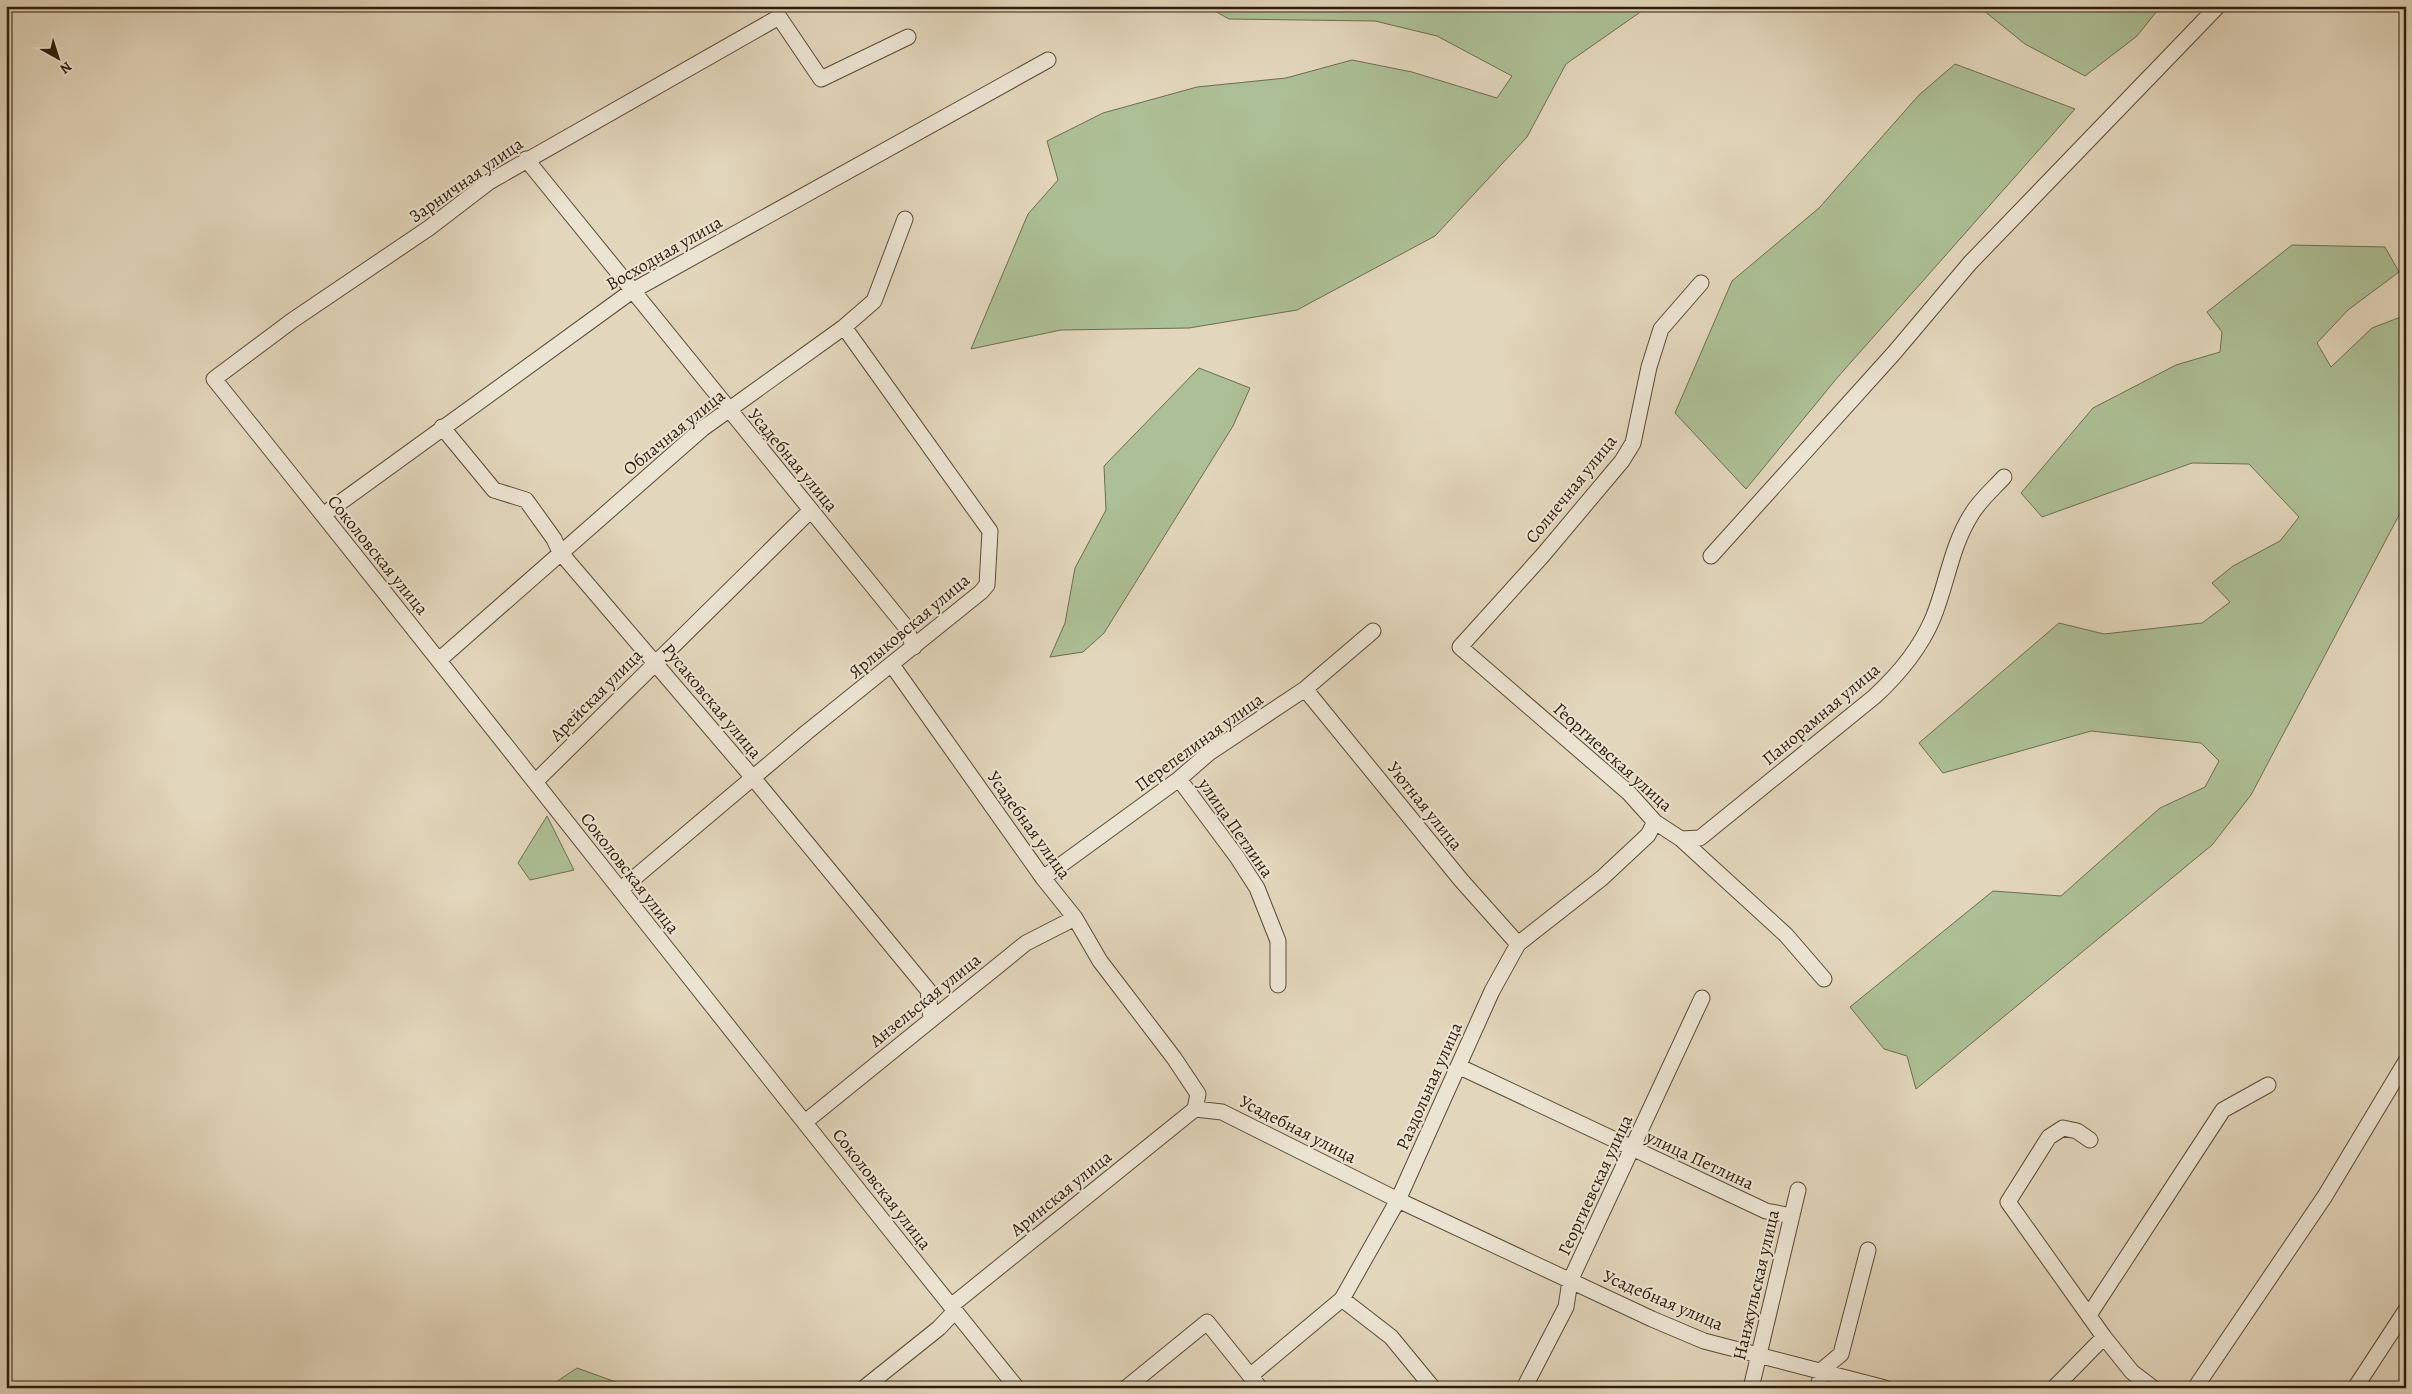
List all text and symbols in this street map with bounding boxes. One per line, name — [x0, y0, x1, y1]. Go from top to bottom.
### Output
north arrow — [32, 32, 82, 82]
text: N — [56, 57, 76, 78]
street label: Зарничная улица — [404, 131, 528, 228]
street label: Восходная улица — [601, 210, 727, 296]
street label: Облачная улица — [618, 383, 731, 481]
street label: Усадебная улица — [743, 403, 844, 517]
street label: Солнечная улица — [1520, 429, 1623, 548]
street label: Соколовская улица — [322, 490, 434, 621]
street label: Ярлыковская улица — [843, 568, 975, 684]
street label: Русаковская улица — [657, 638, 768, 764]
street label: Арейская улица — [544, 643, 648, 747]
street label: Панорамная улица — [1757, 657, 1886, 770]
street label: Перепелиная улица — [1130, 687, 1269, 797]
street label: Георгиевская улица — [1548, 697, 1678, 817]
street label: Уютная улица — [1382, 757, 1469, 856]
street label: Усадебная улица — [982, 766, 1077, 885]
street label: улица Петлина — [1192, 773, 1280, 883]
street label: Соколовская улица — [575, 807, 685, 939]
street label: Анзельская улица — [864, 947, 986, 1053]
street label: Раздольная улица — [1390, 1018, 1468, 1154]
street label: Усадебная улица — [1235, 1089, 1361, 1169]
street label: Георгиевская улица — [1552, 1110, 1638, 1259]
street label: Соколовская улица — [827, 1123, 937, 1255]
street label: улица Петлина — [1641, 1124, 1758, 1196]
street label: Аринская улица — [1005, 1144, 1117, 1242]
street label: Нанжульская улица — [1727, 1207, 1785, 1363]
street label: Усадебная улица — [1599, 1264, 1727, 1336]

